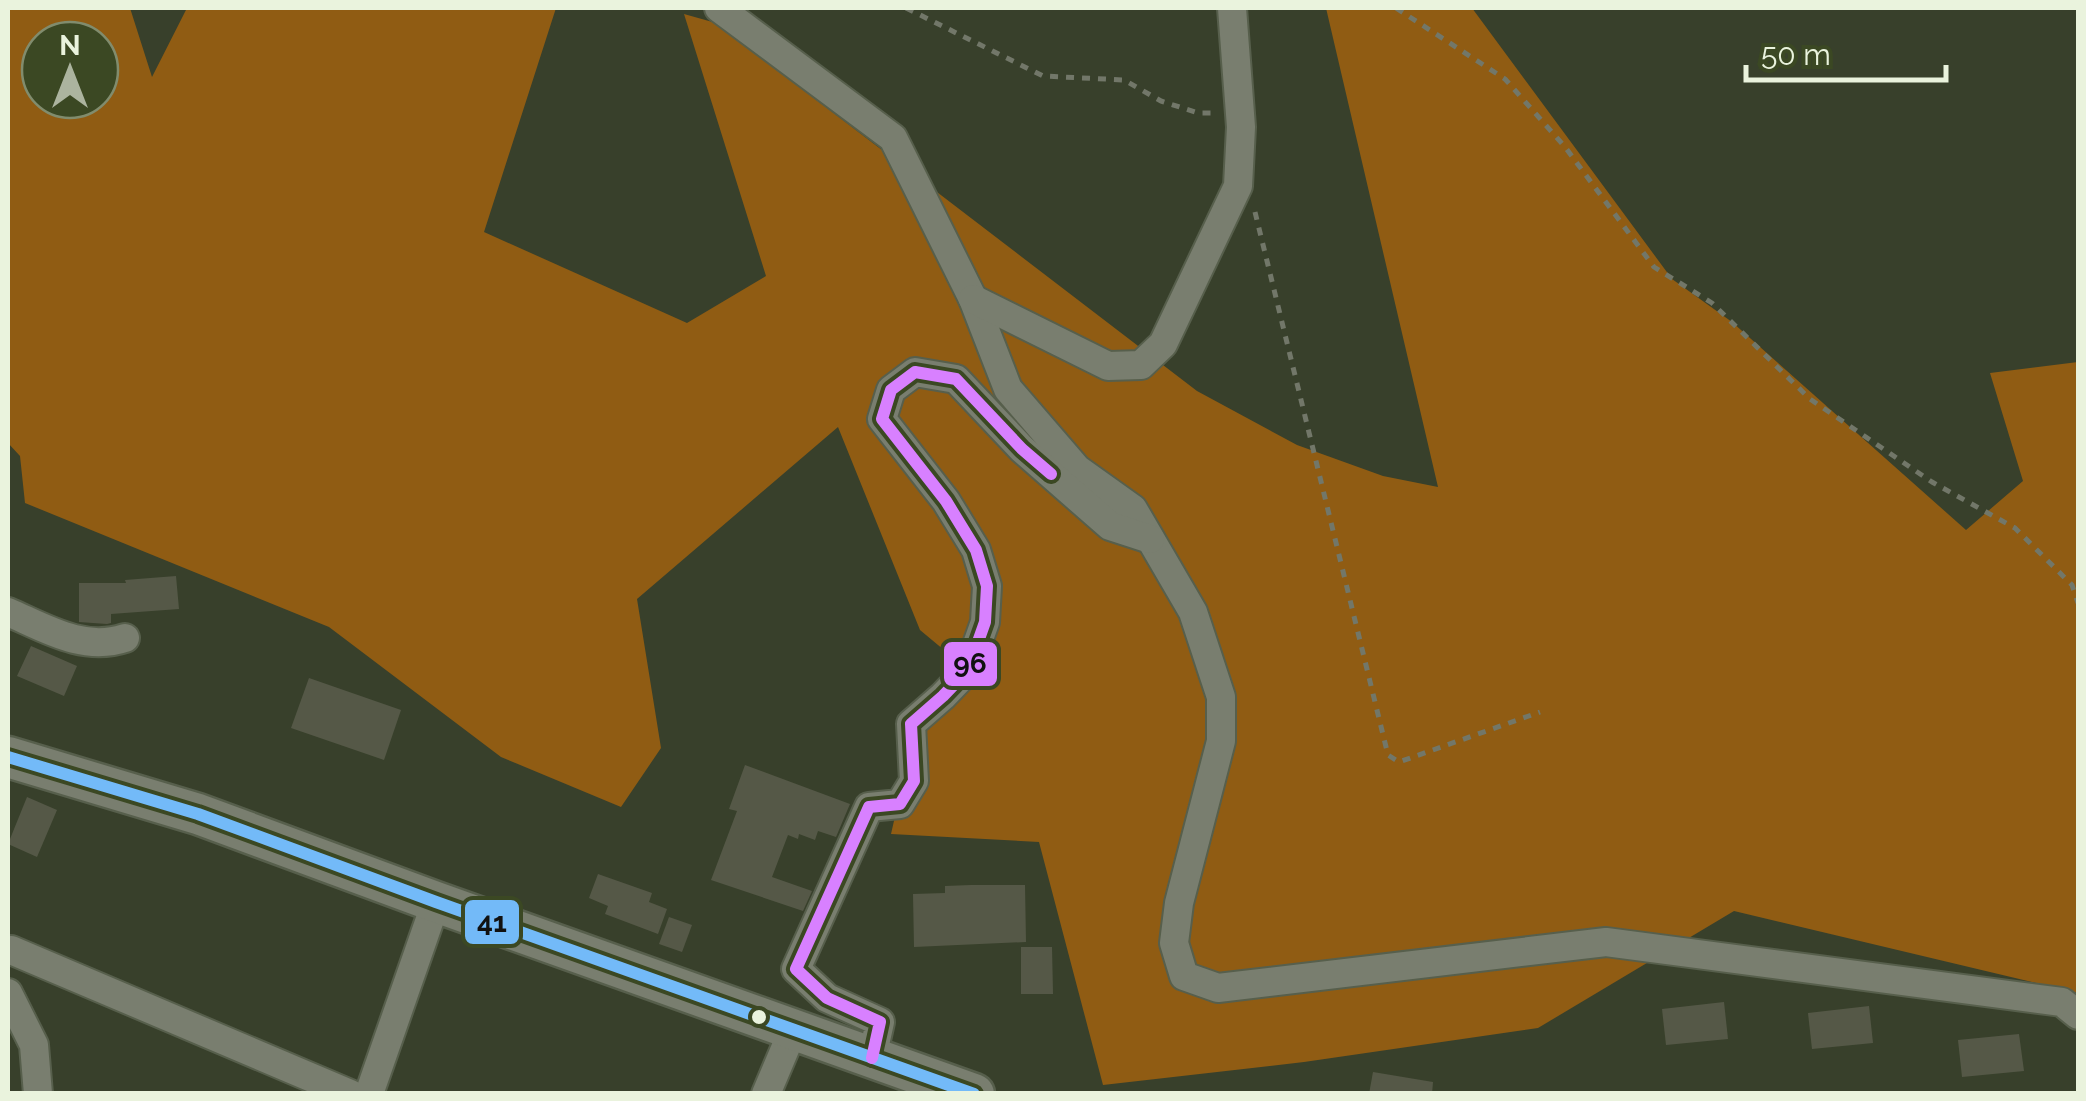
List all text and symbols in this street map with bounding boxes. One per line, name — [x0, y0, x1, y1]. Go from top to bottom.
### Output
north arrow — [20, 20, 120, 120]
scale bar — [1746, 20, 1946, 82]
text: N — [59, 29, 81, 62]
text: 50 m — [1761, 37, 1831, 72]
line badge: 96 — [942, 640, 999, 688]
text: 96 — [953, 647, 987, 680]
line badge: 41 — [463, 898, 521, 946]
text: 41 — [477, 906, 507, 939]
unlabelled marker — [749, 1007, 769, 1027]

